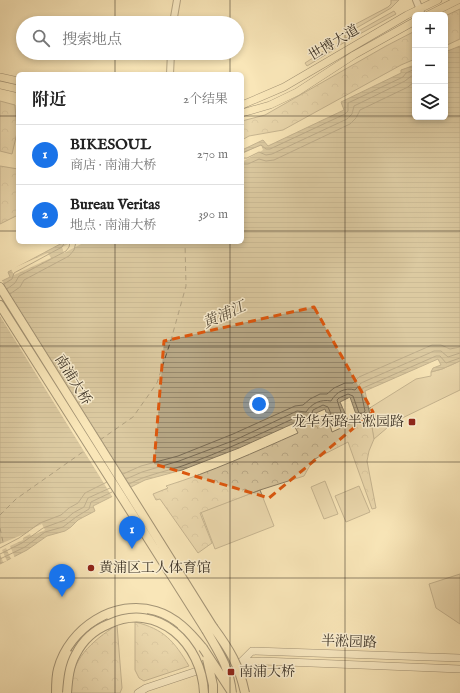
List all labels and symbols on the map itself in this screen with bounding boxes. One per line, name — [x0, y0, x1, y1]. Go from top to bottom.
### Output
street label: 世博大道 — [305, 21, 363, 65]
water label: 黄浦江 — [200, 296, 250, 333]
street label: 南浦大桥 — [51, 351, 95, 409]
your location — [249, 394, 269, 414]
place label: 龙华东路半淞园路 — [292, 413, 404, 431]
marker: 龙华东路半淞园路 — [407, 417, 417, 427]
pin: 1 — [119, 516, 145, 549]
place label: 黄浦区工人体育馆 — [99, 559, 211, 577]
marker: 黄浦区工人体育馆 — [86, 563, 96, 573]
pin: 2 — [49, 564, 75, 597]
street label: 半淞园路 — [321, 632, 377, 652]
place label: 南浦大桥 — [239, 663, 295, 681]
marker: 南浦大桥 — [226, 667, 236, 677]

